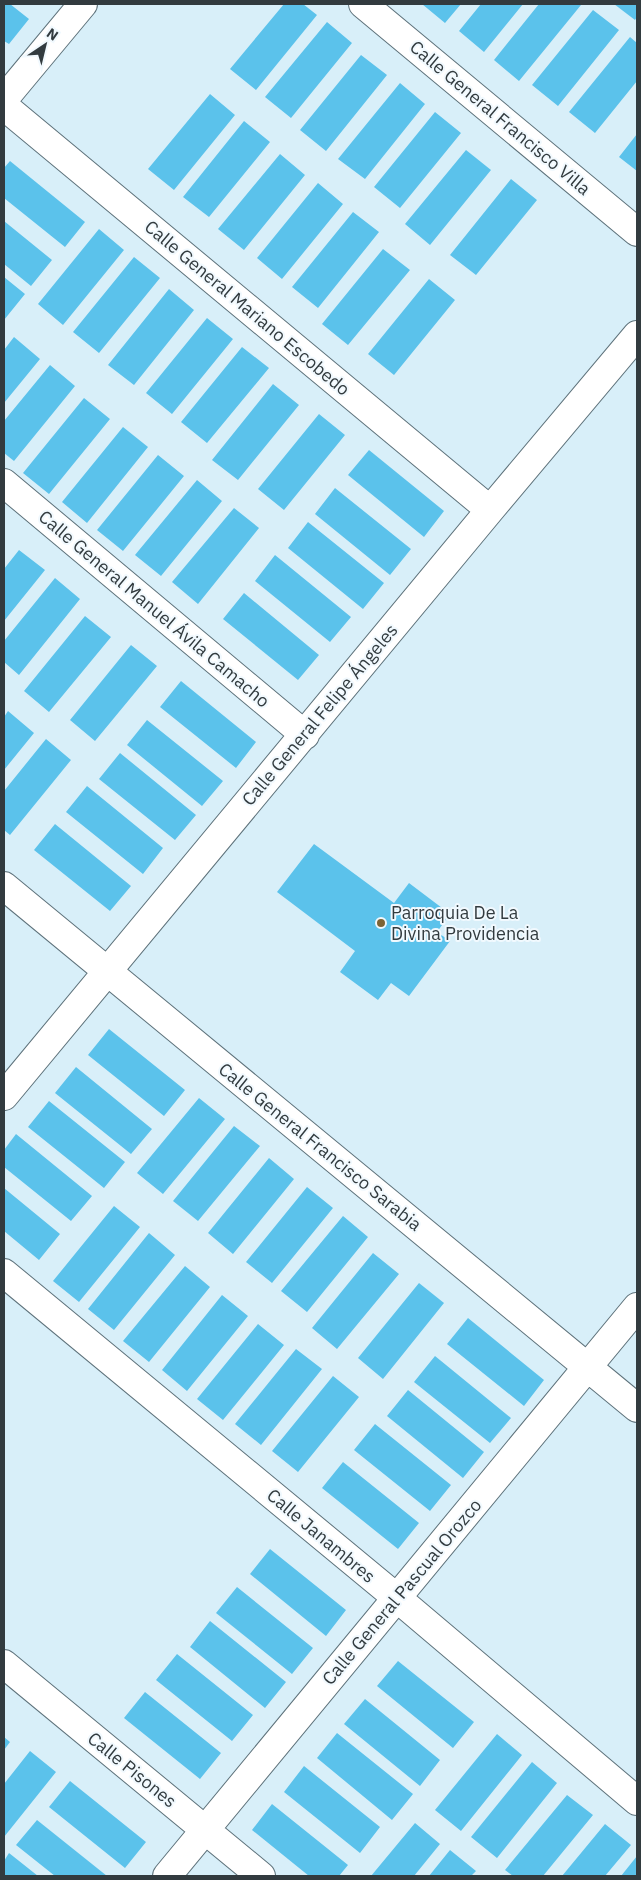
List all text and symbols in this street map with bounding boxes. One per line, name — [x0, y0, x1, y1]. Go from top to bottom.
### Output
north arrow — [20, 20, 70, 70]
text: N — [43, 24, 62, 45]
street label: Calle General Francisco Villa — [405, 35, 596, 200]
street label: Calle General Mariano Escobedo — [140, 215, 355, 400]
street label: Calle General Manuel Ávila Camacho — [34, 505, 275, 712]
street label: Calle General Felipe Ángeles — [237, 619, 402, 810]
place label: Parroquia De La Divina Providencia — [391, 901, 540, 945]
marker: Parroquia De La Divina Providencia — [375, 917, 387, 929]
street label: Calle General Francisco Sarabia — [214, 1057, 427, 1236]
street label: Calle Janambres — [262, 1484, 380, 1588]
street label: Calle General Pascual Orozco — [317, 1494, 486, 1689]
street label: Calle Pisones — [83, 1727, 181, 1812]

